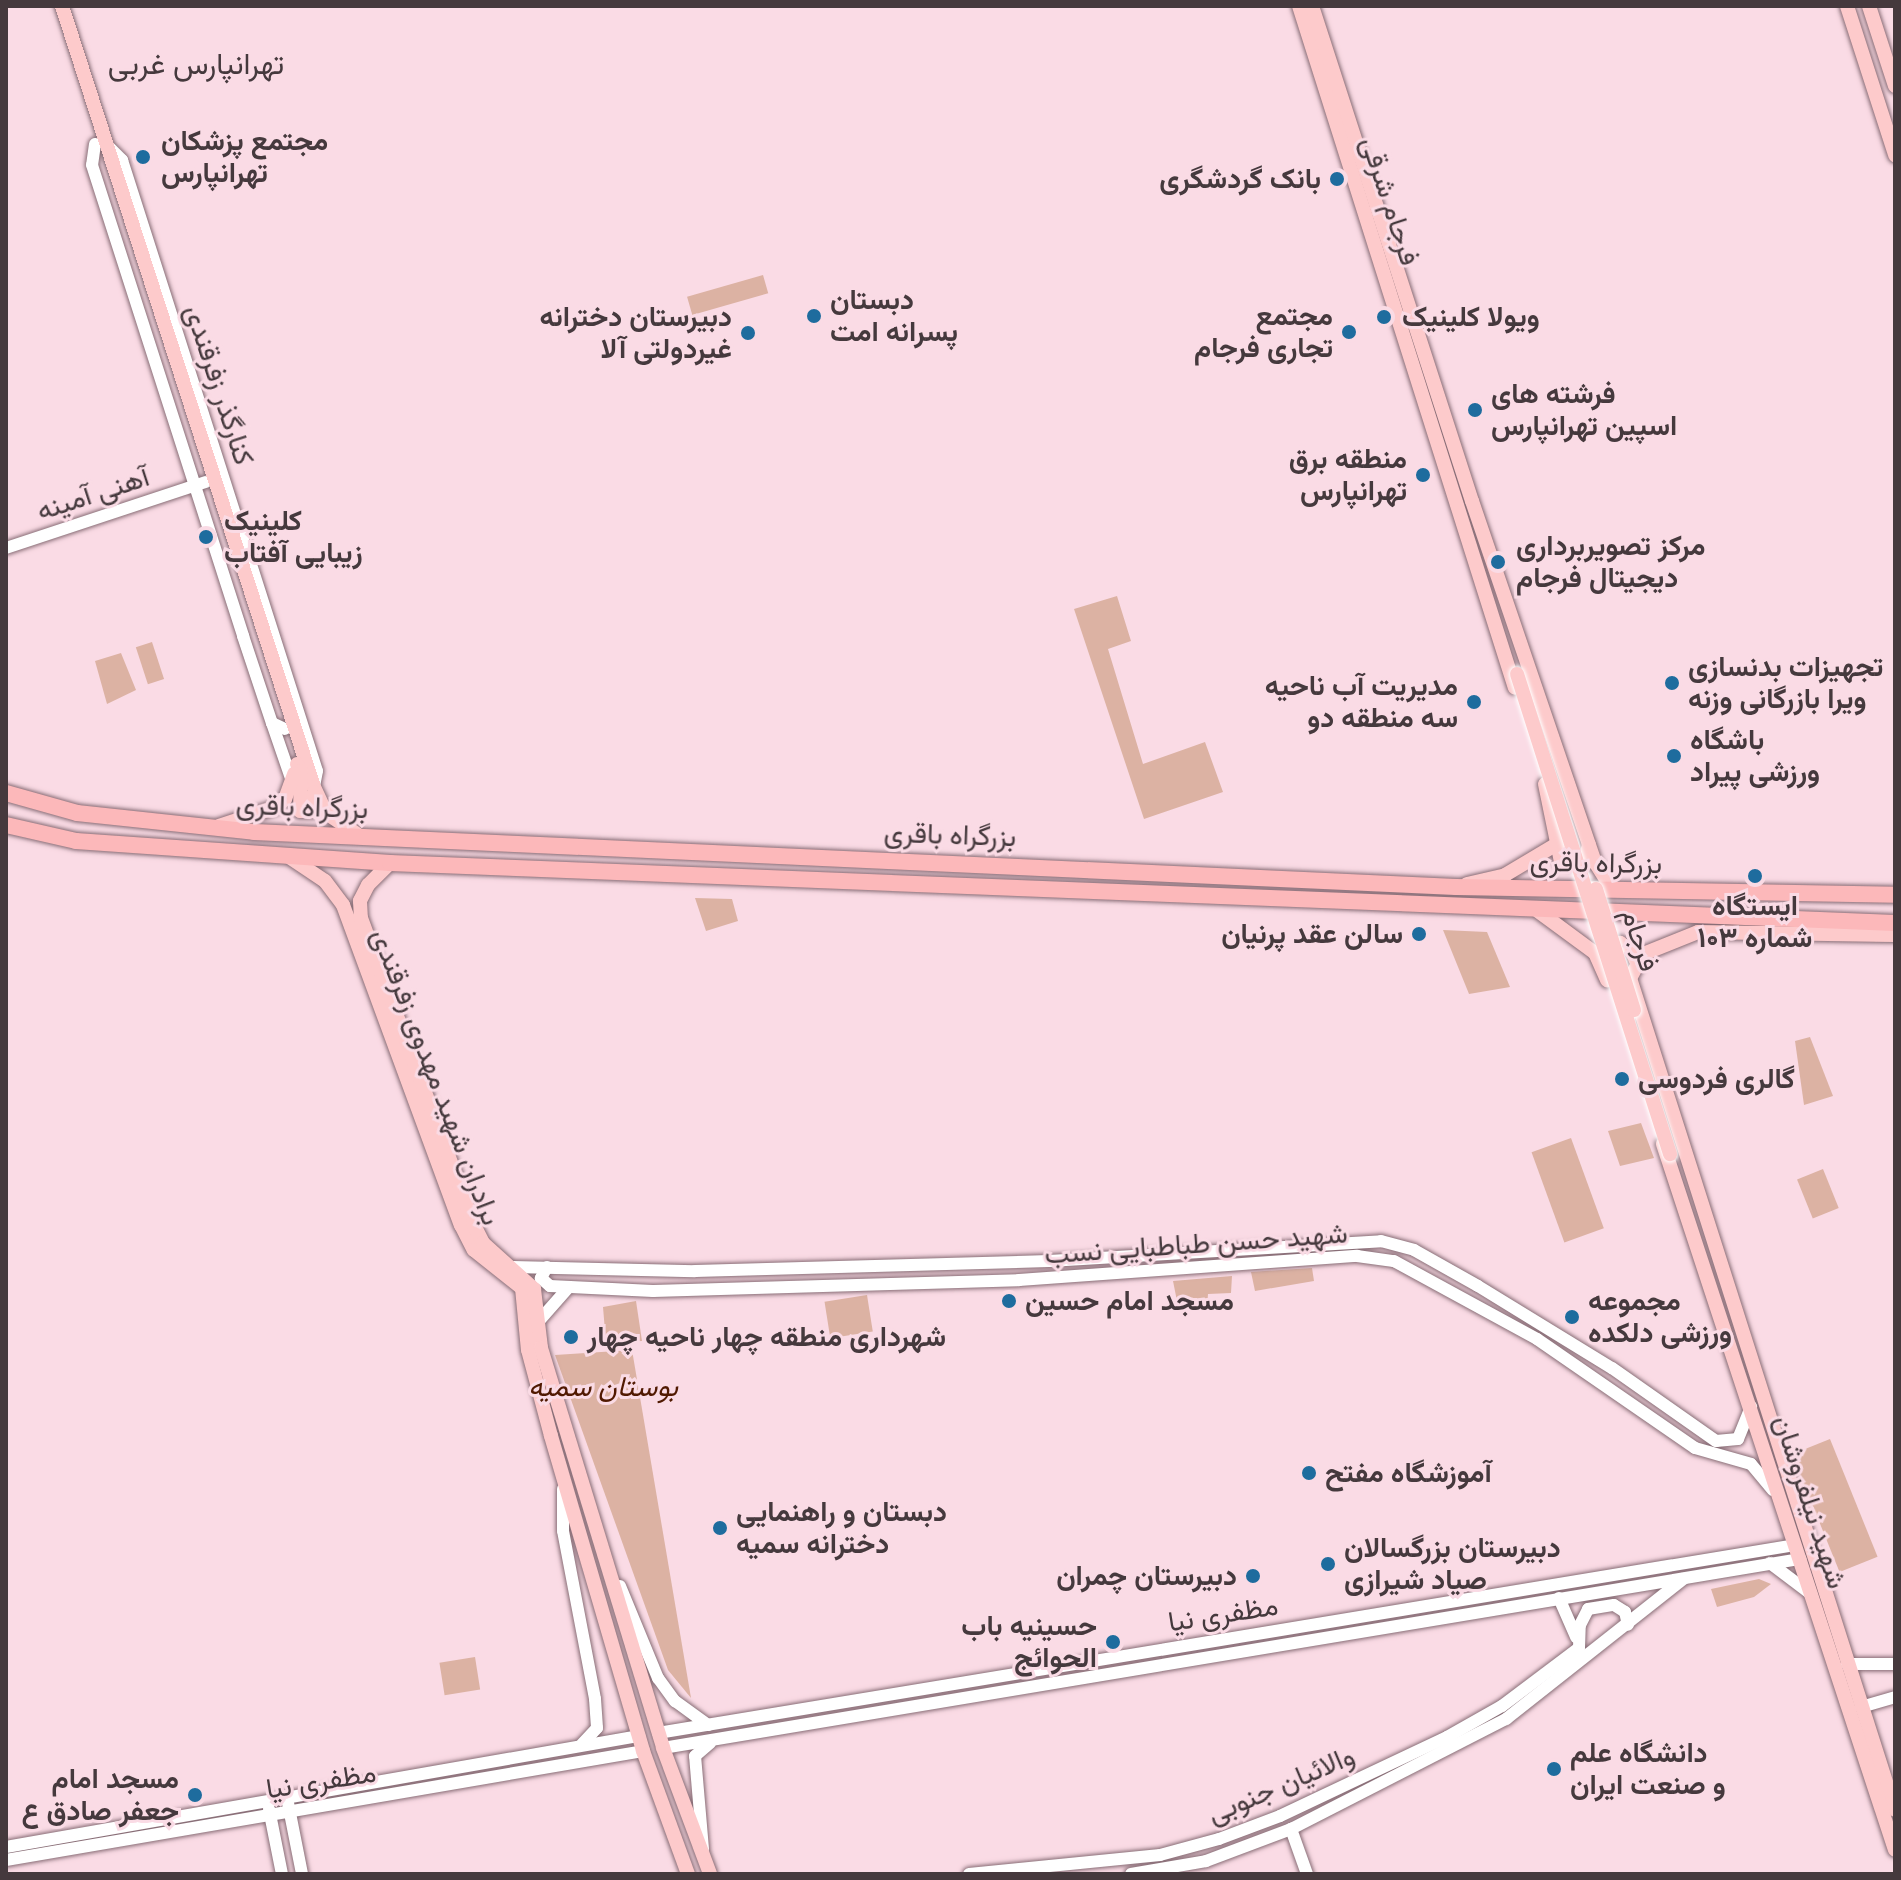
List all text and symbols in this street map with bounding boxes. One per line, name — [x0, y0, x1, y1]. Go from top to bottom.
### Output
district label: تهرانپارس غربی — [108, 46, 284, 82]
place label: مجتمع پزشکان تهرانپارس — [161, 124, 328, 190]
street label: فرجام شرقی — [1353, 132, 1427, 270]
marker: مجتمع پزشکان تهرانپارس — [132, 146, 154, 168]
place label: بانک گردشگری — [1159, 162, 1321, 196]
marker: بانک گردشگری — [1328, 170, 1346, 188]
place label: دبستان پسرانه امت — [830, 283, 958, 349]
place label: مجتمع تجاری فرجام — [1194, 299, 1333, 365]
place label: دبيرستان دخترانه غيردولتی آلا — [540, 300, 732, 366]
place label: ویولا کلینیک — [1402, 300, 1540, 334]
street label: کنارگذر زفرقندی — [177, 301, 261, 469]
marker: ویولا کلینیک — [1373, 306, 1395, 328]
marker: دبستان پسرانه امت — [805, 307, 823, 325]
marker: مجتمع تجاری فرجام — [1340, 323, 1358, 341]
marker: دبيرستان دخترانه غيردولتی آلا — [739, 324, 757, 342]
place label: فرشته های اسپین تهرانپارس — [1491, 377, 1677, 443]
marker: فرشته های اسپین تهرانپارس — [1466, 401, 1484, 419]
place label: منطقه برق تهرانپارس — [1289, 442, 1407, 508]
street label: آهنی آمینه — [33, 460, 153, 528]
marker: منطقه برق تهرانپارس — [1414, 466, 1432, 484]
place label: کلینیک زیبایی آفتاب — [224, 504, 363, 570]
marker: کلینیک زیبایی آفتاب — [195, 526, 217, 548]
place label: مرکز تصویربرداری دیجیتال فرجام — [1516, 529, 1706, 595]
marker: مرکز تصویربرداری دیجیتال فرجام — [1487, 551, 1509, 573]
place label: تجهیزات بدنسازی ویرا بازرگانی وزنه — [1688, 650, 1883, 716]
place label: مدیریت آب ناحیه سه منطقه دو — [1265, 669, 1458, 735]
marker: تجهیزات بدنسازی ویرا بازرگانی وزنه — [1663, 674, 1681, 692]
marker: مدیریت آب ناحیه سه منطقه دو — [1465, 693, 1483, 711]
place label: باشگاه ورزشی پیراد — [1690, 723, 1820, 789]
marker: باشگاه ورزشی پیراد — [1665, 747, 1683, 765]
street label: بزرگراه باقری — [235, 788, 369, 826]
street label: بزرگراه باقری — [883, 816, 1017, 854]
street label: بزرگراه باقری — [1529, 845, 1663, 881]
marker: ایستگاه شماره ۱۰۳ — [1746, 867, 1764, 885]
place label: ایستگاه شماره ۱۰۳ — [1698, 889, 1812, 955]
street label: فرجام — [1614, 904, 1666, 976]
place label: سالن عقد پرنیان — [1221, 917, 1403, 951]
street label: برادران شهید مهدوی زفرقندی — [364, 924, 508, 1230]
marker: سالن عقد پرنیان — [1410, 925, 1428, 943]
place label: گالری فردوسی — [1638, 1062, 1795, 1096]
marker: گالری فردوسی — [1613, 1070, 1631, 1088]
street label: شهید حسن طباطبایی نسب — [1043, 1217, 1349, 1271]
place label: مسجد امام حسین — [1025, 1284, 1234, 1318]
place label: مجموعه ورزشی دلکده — [1588, 1284, 1732, 1350]
marker: مسجد امام حسین — [1000, 1292, 1018, 1310]
marker: مجموعه ورزشی دلکده — [1563, 1308, 1581, 1326]
place label: شهرداری منطقه چهار ناحیه چهار — [587, 1320, 946, 1354]
marker: شهرداری منطقه چهار ناحیه چهار — [562, 1328, 580, 1346]
park label: بوستان سمیه — [528, 1370, 678, 1404]
street label: شهید نیلفروشان — [1766, 1411, 1854, 1593]
place label: آموزشگاه مفتح — [1325, 1456, 1492, 1490]
marker: آموزشگاه مفتح — [1300, 1464, 1318, 1482]
place label: دبستان و راهنمایی دخترانه سمیه — [736, 1495, 947, 1561]
marker: دبستان و راهنمایی دخترانه سمیه — [711, 1519, 729, 1537]
place label: دبیرستان بزرگسالان صیاد شیرازی — [1344, 1531, 1561, 1597]
marker: دبیرستان بزرگسالان صیاد شیرازی — [1319, 1555, 1337, 1573]
place label: دبیرستان چمران — [1056, 1559, 1237, 1593]
marker: دبیرستان چمران — [1244, 1567, 1262, 1585]
street label: مظفری نیا — [1166, 1589, 1280, 1639]
place label: حسینیه باب الحوائج — [961, 1609, 1097, 1675]
marker: حسینیه باب الحوائج — [1104, 1633, 1122, 1651]
place label: دانشگاه علم و صنعت ایران — [1570, 1736, 1726, 1802]
street label: والائیان جنوبی — [1202, 1739, 1360, 1831]
street label: مظفری نیا — [264, 1756, 378, 1806]
marker: دانشگاه علم و صنعت ایران — [1545, 1760, 1563, 1778]
place label: مسجد امام جعفر صادق ع — [22, 1762, 179, 1828]
marker: مسجد امام جعفر صادق ع — [186, 1786, 204, 1804]

